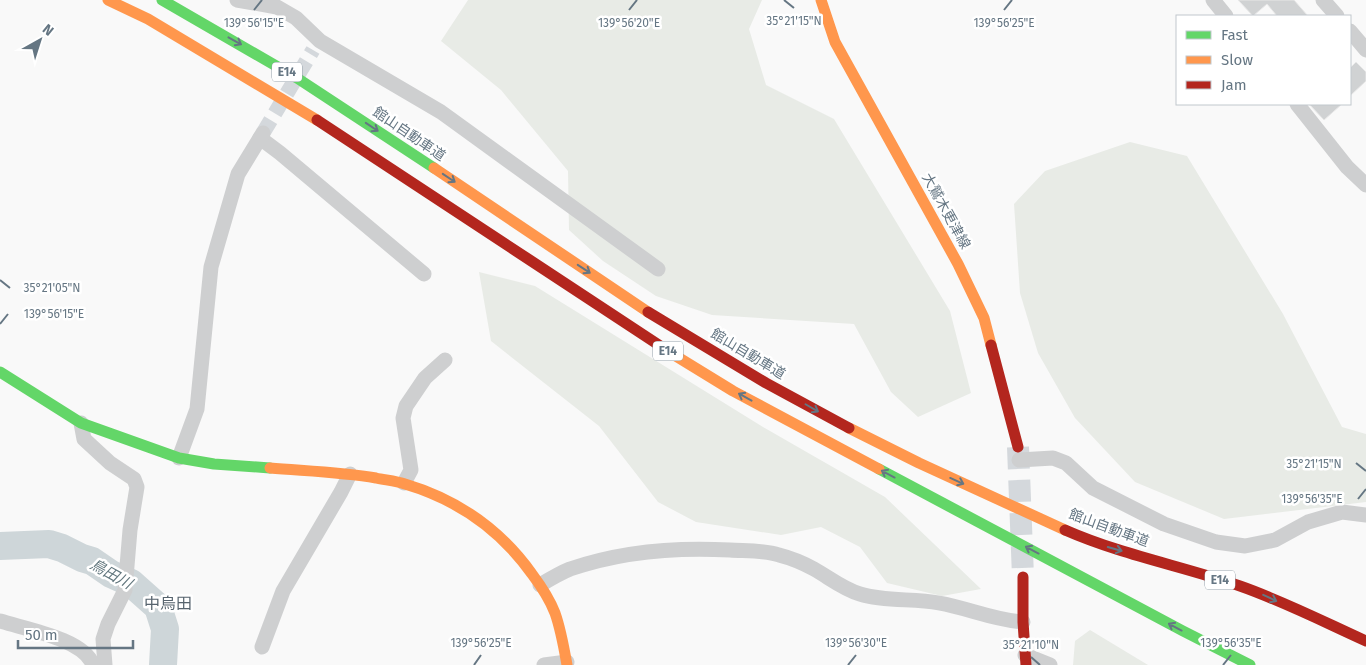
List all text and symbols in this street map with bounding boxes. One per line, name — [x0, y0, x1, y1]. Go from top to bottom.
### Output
text: 35°21'15"N — [766, 14, 822, 28]
north arrow — [15, 15, 65, 65]
legend — [1176, 15, 1351, 105]
text: 139°56'15"E — [224, 16, 284, 30]
text: 139°56'20"E — [598, 16, 660, 30]
text: 139°56'25"E — [973, 16, 1035, 30]
text: N — [39, 21, 57, 40]
text: Fast — [1221, 26, 1248, 44]
one-way arrow — [227, 36, 242, 46]
text: Slow — [1221, 51, 1253, 69]
road number: E14 — [272, 62, 302, 82]
text: Jam — [1221, 76, 1247, 94]
street label: 館山自動車道 — [369, 103, 449, 165]
one-way arrow — [365, 122, 379, 132]
street label: 大鷲木更津線 — [918, 170, 974, 252]
one-way arrow — [441, 173, 455, 183]
one-way arrow — [576, 264, 590, 274]
text: 35°21'05"N — [24, 281, 80, 295]
text: 139°56'15"E — [24, 307, 84, 321]
street label: 館山自動車道 — [708, 325, 788, 383]
road number: E14 — [653, 342, 683, 361]
one-way arrow — [738, 392, 753, 402]
one-way arrow — [804, 404, 818, 414]
text: 35°21'15"N — [1286, 457, 1342, 471]
one-way arrow — [881, 469, 896, 479]
one-way arrow — [949, 476, 964, 486]
text: 139°56'35"E — [1281, 492, 1343, 506]
street label: 館山自動車道 — [1067, 506, 1151, 550]
one-way arrow — [1107, 544, 1123, 554]
one-way arrow — [1025, 545, 1039, 555]
water label: 鳥田川 — [87, 555, 137, 594]
road number: E14 — [1205, 570, 1235, 590]
one-way arrow — [1262, 593, 1277, 603]
district label: 中烏田 — [144, 594, 192, 613]
scale bar — [18, 618, 132, 650]
one-way arrow — [1168, 622, 1183, 631]
text: 50 m — [25, 626, 58, 644]
text: 139°56'25"E — [450, 636, 512, 650]
text: 139°56'30"E — [825, 636, 887, 650]
text: 139°56'35"E — [1200, 636, 1262, 650]
text: 35°21'10"N — [1003, 638, 1059, 652]

